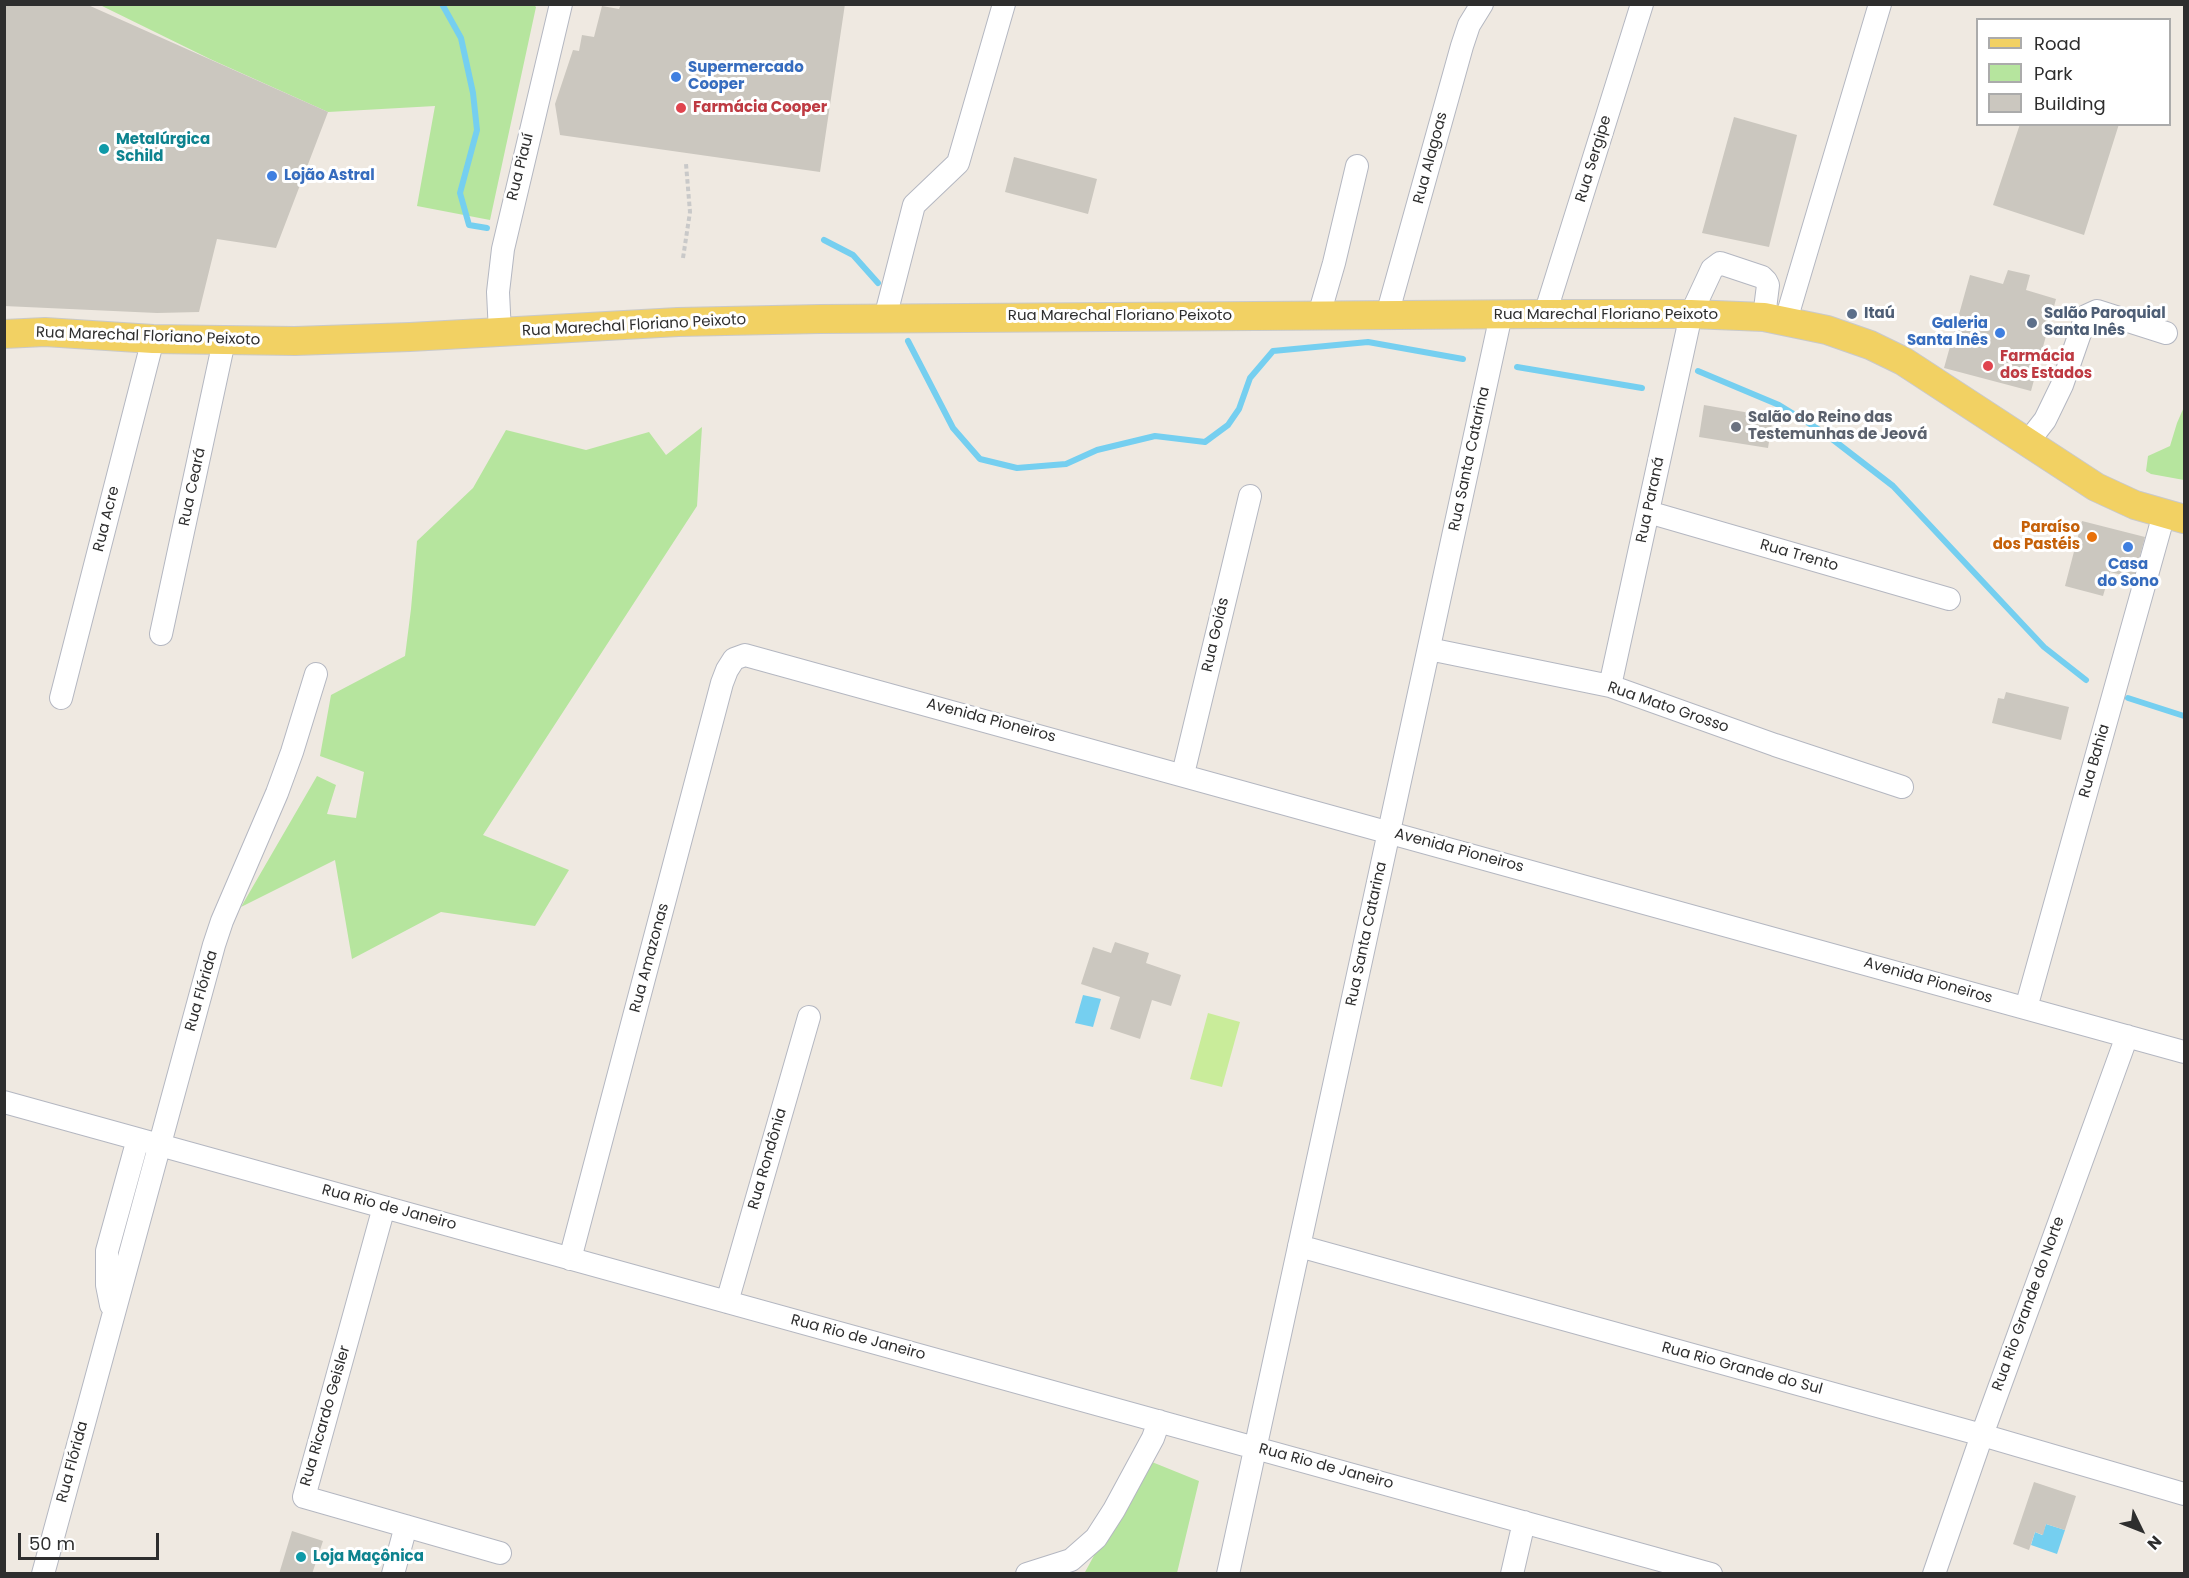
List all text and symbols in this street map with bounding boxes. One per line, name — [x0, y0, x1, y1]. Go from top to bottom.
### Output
legend — [1976, 18, 2171, 126]
text: Road — [2034, 31, 2081, 56]
place label: Supermercado Cooper — [688, 59, 804, 94]
text: Park — [2034, 61, 2073, 86]
marker: Supermercado Cooper — [669, 70, 683, 84]
text: Building — [2034, 91, 2106, 116]
place label: Farmácia Cooper — [693, 99, 827, 117]
marker: Farmácia Cooper — [674, 101, 688, 115]
street label: Rua Alagoas — [1410, 110, 1452, 206]
street label: Rua Sergipe — [1572, 113, 1616, 205]
place label: Metalúrgica Schild — [116, 131, 210, 166]
street label: Rua Piauí — [504, 132, 538, 202]
marker: Metalúrgica Schild — [97, 142, 111, 156]
place label: Lojão Astral — [284, 167, 375, 185]
marker: Lojão Astral — [265, 169, 279, 183]
place label: Itaú — [1864, 305, 1895, 323]
place label: Salão Paroquial Santa Inês — [2044, 305, 2166, 340]
street label: Rua Marechal Floriano Peixoto — [1494, 306, 1718, 324]
street label: Rua Marechal Floriano Peixoto — [1008, 307, 1232, 325]
marker: Itaú — [1845, 307, 1859, 321]
street label: Rua Marechal Floriano Peixoto — [522, 311, 746, 341]
place label: Galeria Santa Inês — [1907, 315, 1988, 350]
marker: Salão Paroquial Santa Inês — [2025, 316, 2039, 330]
street label: Rua Marechal Floriano Peixoto — [36, 324, 260, 350]
marker: Galeria Santa Inês — [1993, 326, 2007, 340]
place label: Farmácia dos Estados — [2000, 348, 2092, 383]
marker: Farmácia dos Estados — [1981, 359, 1995, 373]
street label: Rua Santa Catarina — [1446, 385, 1494, 533]
place label: Salão do Reino das Testemunhas de Jeová — [1748, 409, 1927, 444]
marker: Salão do Reino das Testemunhas de Jeová — [1729, 420, 1743, 434]
street label: Rua Ceará — [176, 446, 210, 528]
street label: Rua Paraná — [1633, 455, 1669, 545]
street label: Rua Acre — [90, 484, 124, 554]
place label: Paraíso dos Pastéis — [1993, 519, 2080, 554]
marker: Paraíso dos Pastéis — [2085, 530, 2099, 544]
street label: Rua Trento — [1758, 536, 1840, 576]
marker: Casa do Sono — [2121, 540, 2135, 554]
place label: Casa do Sono — [2097, 556, 2159, 591]
street label: Rua Goiás — [1199, 596, 1233, 674]
street label: Rua Mato Grosso — [1605, 679, 1731, 737]
street label: Avenida Pioneiros — [924, 695, 1058, 747]
street label: Rua Bahia — [2076, 722, 2114, 800]
street label: Avenida Pioneiros — [1392, 825, 1526, 877]
street label: Rua Santa Catarina — [1343, 860, 1391, 1008]
street label: Rua Amazonas — [627, 901, 673, 1015]
street label: Rua Flórida — [182, 948, 222, 1034]
street label: Avenida Pioneiros — [1862, 954, 1994, 1008]
street label: Rua Rondônia — [745, 1106, 791, 1212]
street label: Rua Rio de Janeiro — [320, 1181, 458, 1235]
street label: Rua Rio Grande do Norte — [1989, 1214, 2069, 1394]
street label: Rua Rio de Janeiro — [789, 1311, 927, 1365]
street label: Rua Rio Grande do Sul — [1660, 1339, 1824, 1399]
street label: Rua Ricardo Geisler — [297, 1344, 355, 1488]
street label: Rua Flórida — [54, 1419, 92, 1505]
street label: Rua Rio de Janeiro — [1257, 1440, 1395, 1494]
north arrow — [2111, 1500, 2171, 1560]
scale bar — [21, 1521, 162, 1559]
text: N — [2142, 1530, 2167, 1555]
text: 50 m — [29, 1531, 75, 1556]
place label: Loja Maçônica — [313, 1548, 424, 1566]
marker: Loja Maçônica — [294, 1550, 308, 1564]

